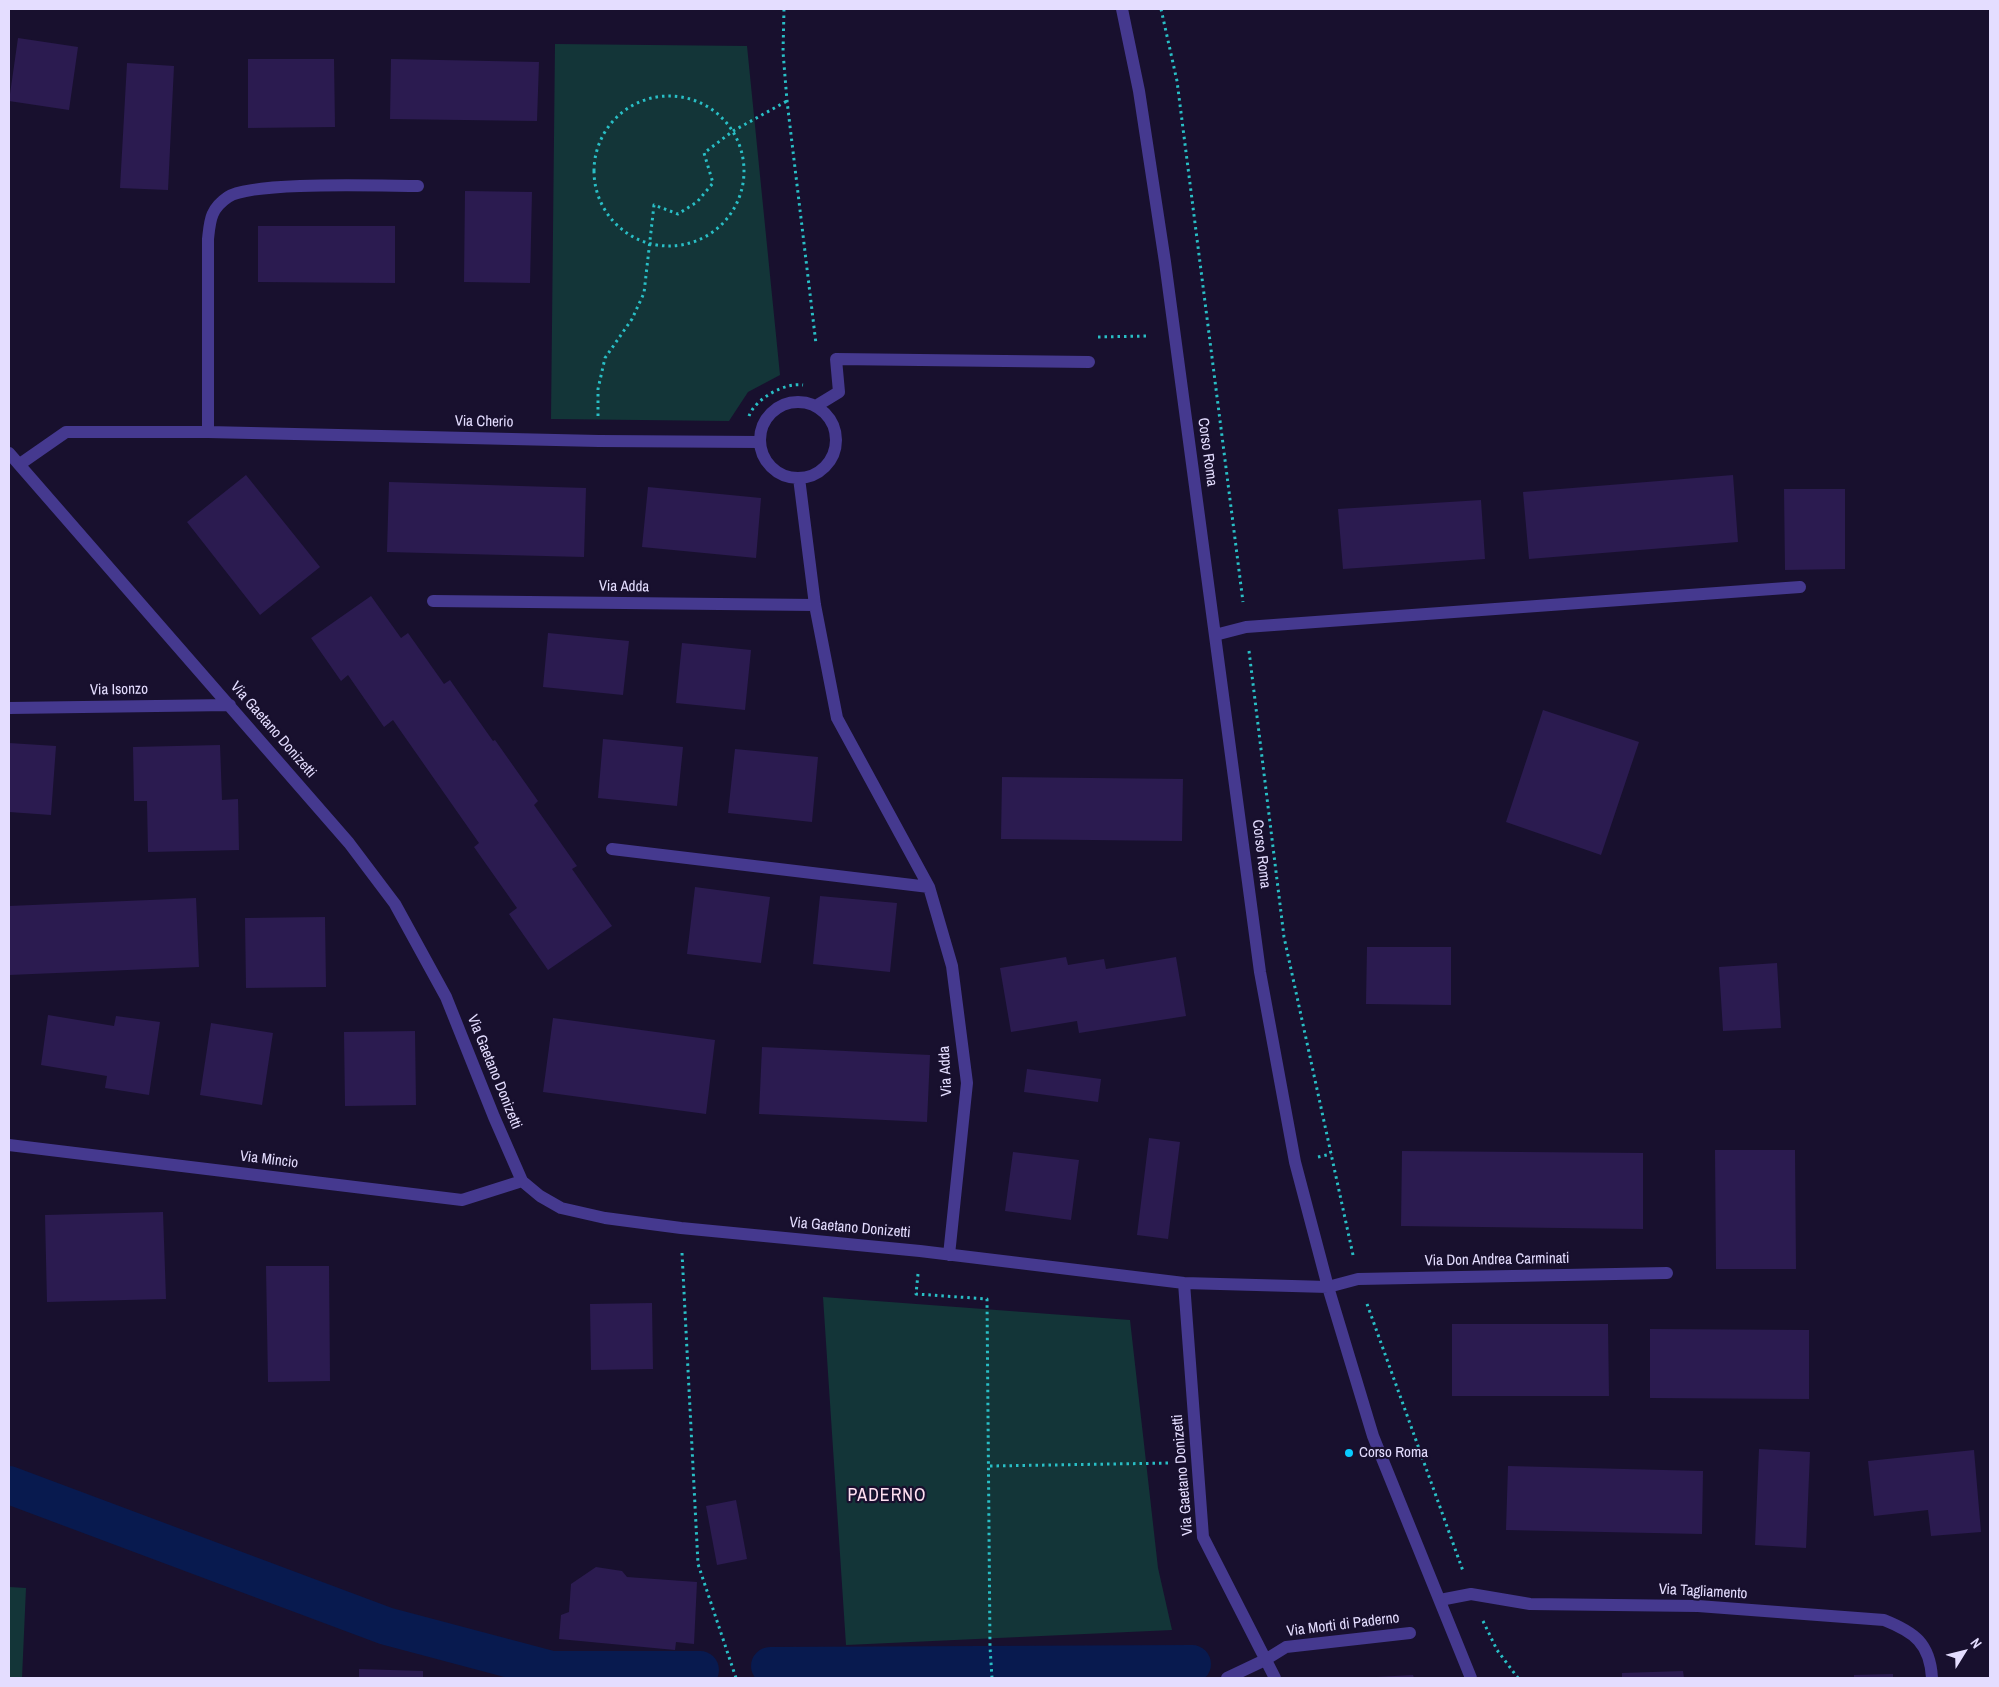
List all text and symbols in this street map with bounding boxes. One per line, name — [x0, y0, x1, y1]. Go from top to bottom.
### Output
street label: Via Cherio — [455, 412, 513, 432]
street label: Corso Roma — [1193, 417, 1221, 487]
street label: Via Adda — [599, 578, 649, 596]
street label: Via Gaetano Donizetti — [226, 678, 320, 782]
street label: Via Isonzo — [90, 680, 148, 700]
street label: Corso Roma — [1248, 819, 1274, 889]
street label: Via Gaetano Donizetti — [463, 1012, 525, 1132]
street label: Via Adda — [936, 1045, 956, 1097]
street label: Via Mincio — [239, 1147, 299, 1173]
street label: Via Gaetano Donizetti — [789, 1214, 911, 1242]
street label: Via Don Andrea Carminati — [1424, 1250, 1570, 1270]
street label: Via Gaetano Donizetti — [1169, 1414, 1197, 1536]
place label: Corso Roma — [1359, 1444, 1428, 1462]
marker: Corso Roma — [1343, 1447, 1355, 1459]
district label: PADERNO — [847, 1485, 927, 1507]
street label: Via Tagliamento — [1658, 1581, 1748, 1603]
street label: Via Morti di Paderno — [1286, 1609, 1400, 1641]
north arrow — [1939, 1627, 1989, 1677]
text: N — [1966, 1635, 1986, 1652]

